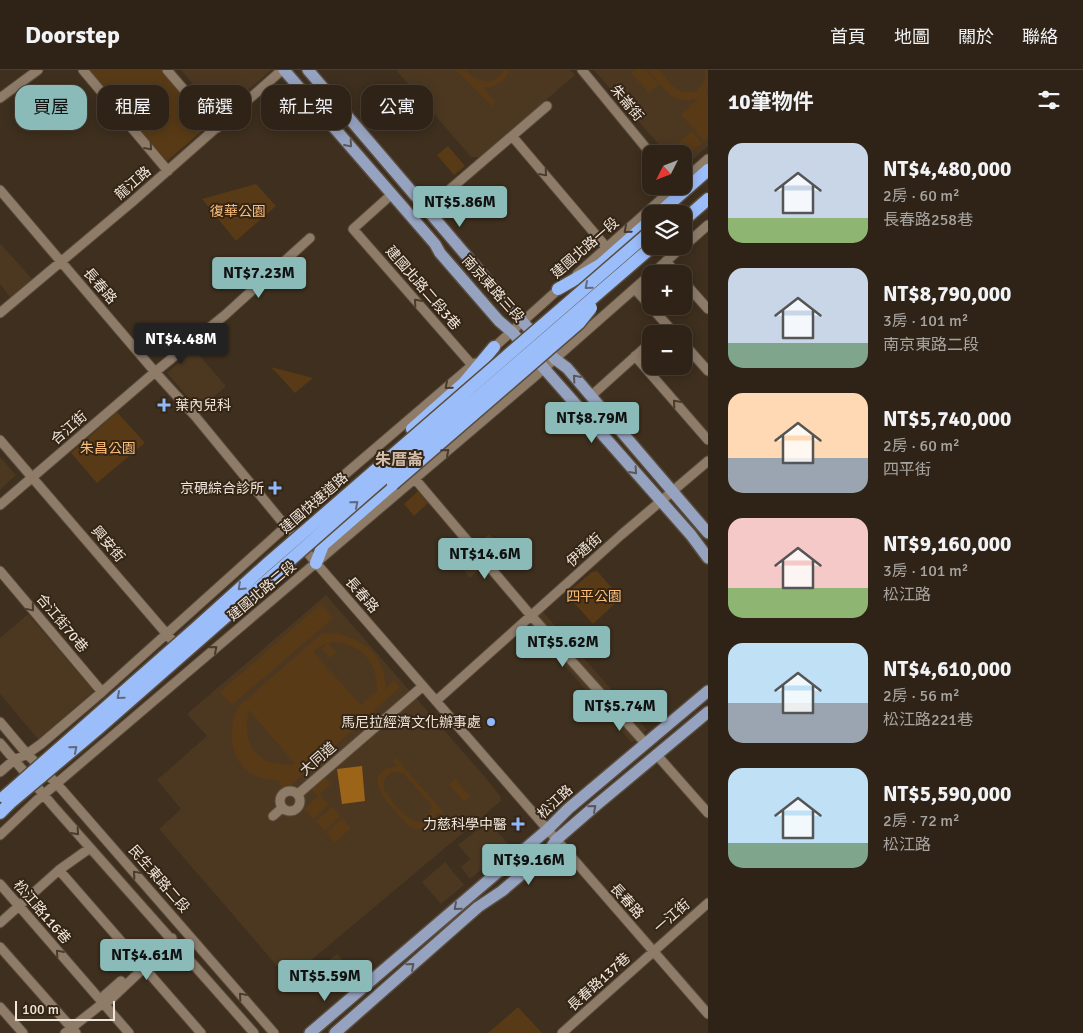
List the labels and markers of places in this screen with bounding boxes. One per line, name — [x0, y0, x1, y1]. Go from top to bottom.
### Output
pin: NT$5.86M — [408, 186, 512, 228]
pin: NT$7.23M — [207, 256, 311, 299]
pin: NT$4.48M — [129, 322, 233, 365]
place label: 葉內兒科 — [175, 397, 231, 414]
marker: 葉內兒科 — [157, 398, 171, 412]
pin: NT$8.79M — [540, 402, 644, 444]
place label: 京硯綜合診所 — [180, 480, 264, 497]
marker: 京硯綜合診所 — [268, 481, 282, 495]
pin: NT$14.6M — [433, 538, 537, 580]
pin: NT$5.62M — [511, 626, 615, 668]
pin: NT$5.74M — [568, 690, 672, 732]
place label: 馬尼拉經濟文化辦事處 — [341, 714, 481, 731]
marker: 馬尼拉經濟文化辦事處 — [485, 716, 497, 728]
place label: 力慈科學中醫 — [423, 816, 507, 833]
marker: 力慈科學中醫 — [511, 817, 525, 831]
pin: NT$9.16M — [477, 844, 581, 886]
pin: NT$4.61M — [95, 938, 199, 981]
pin: NT$5.59M — [273, 960, 377, 1002]

